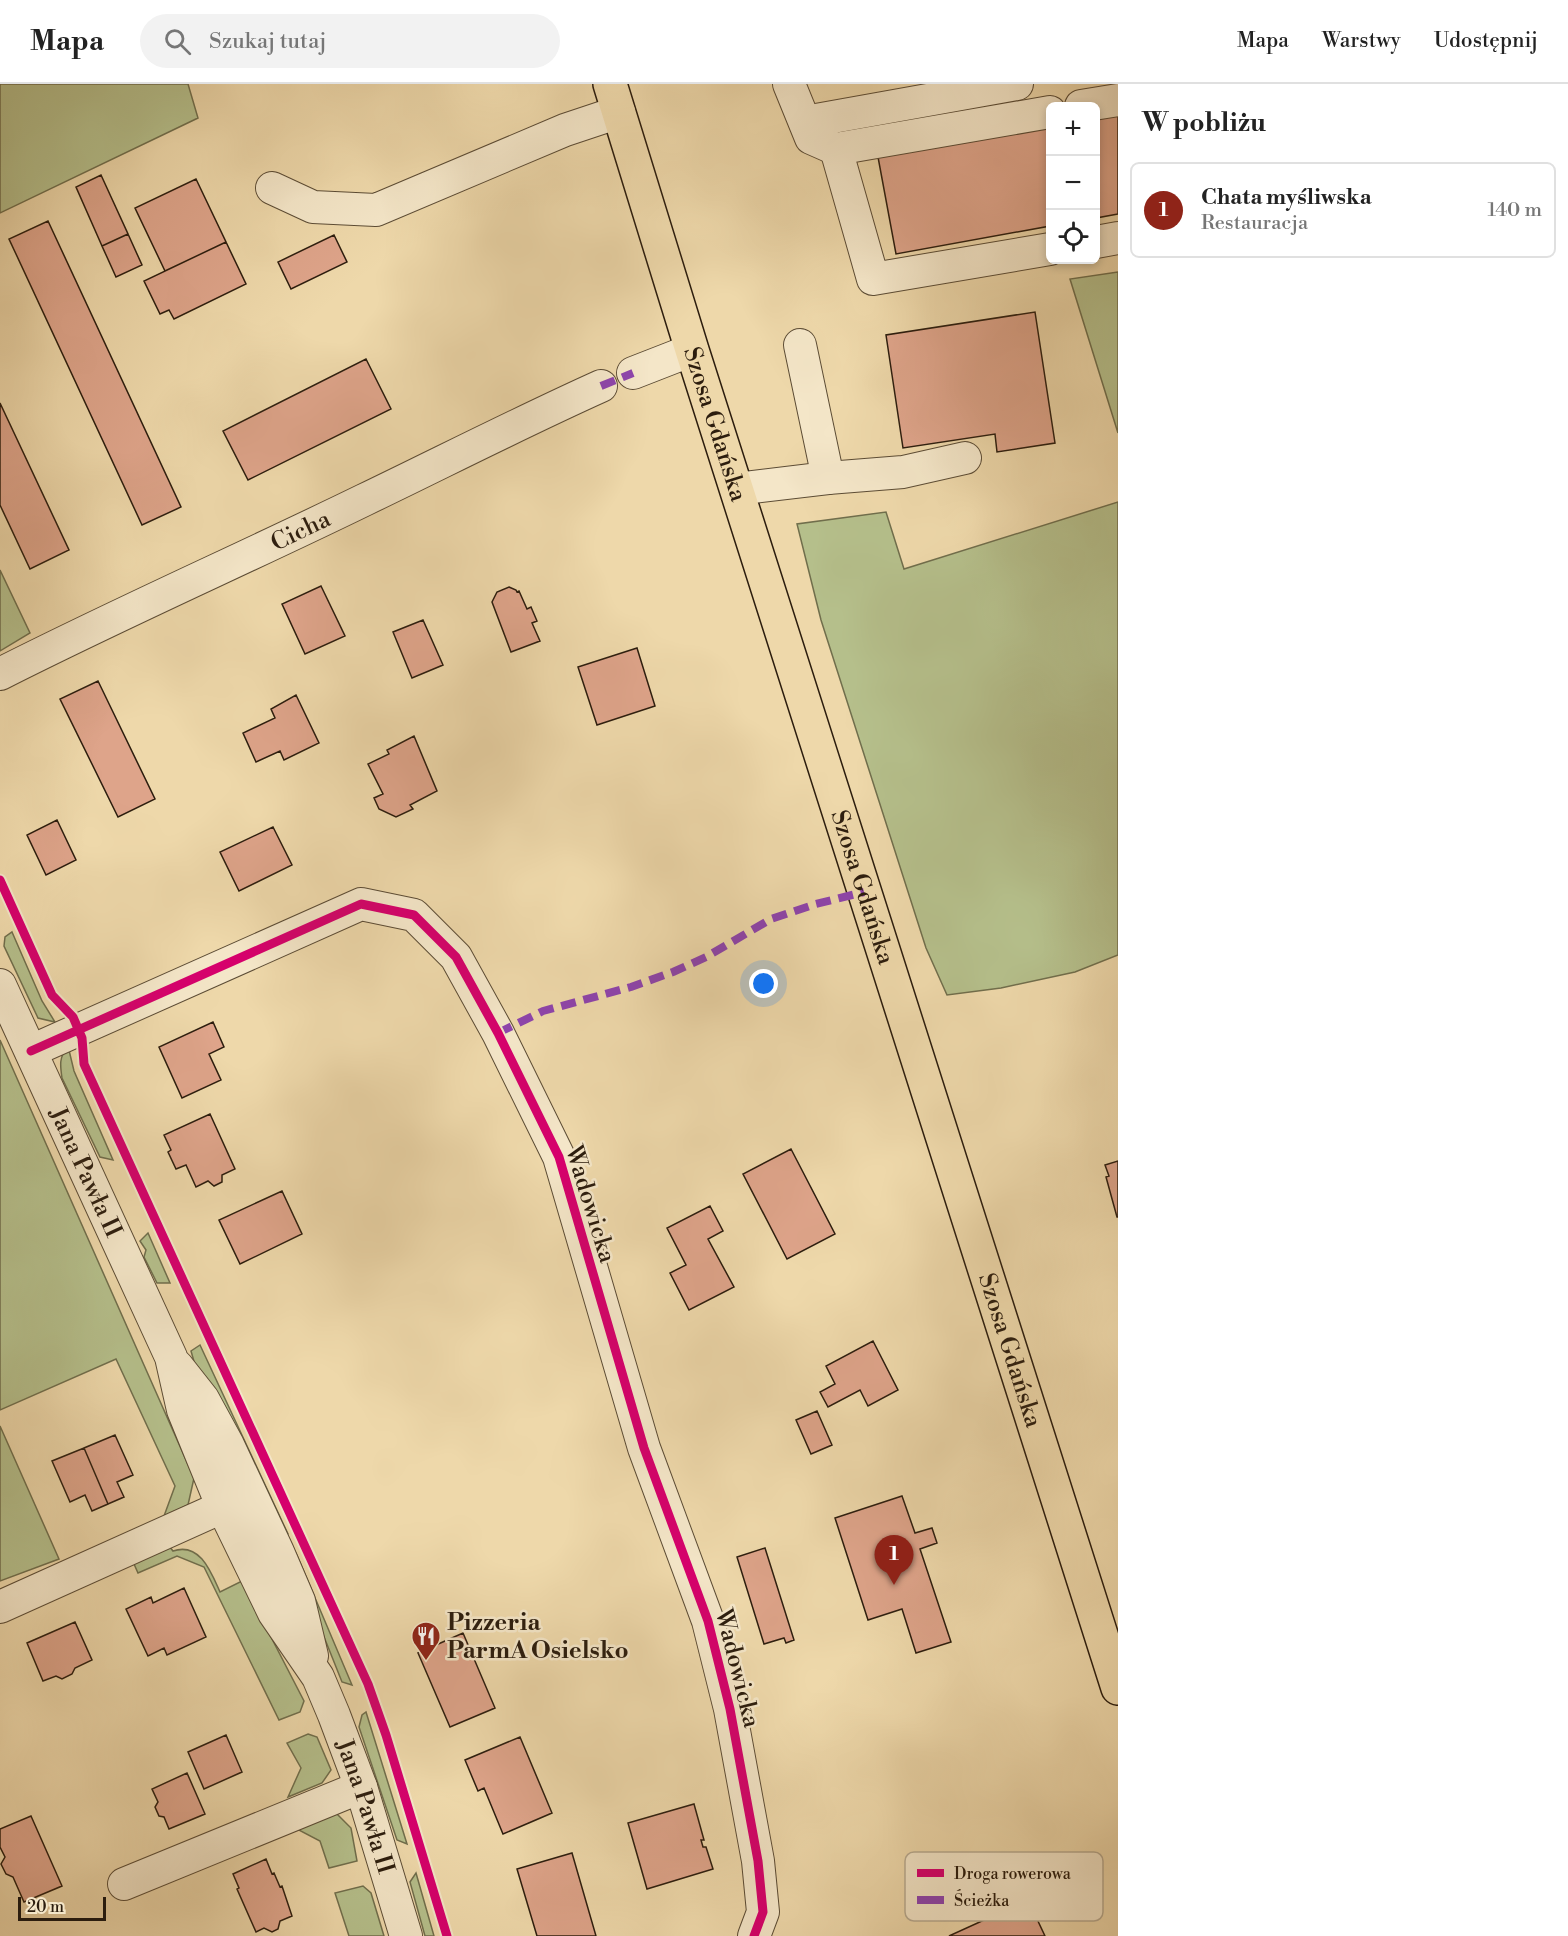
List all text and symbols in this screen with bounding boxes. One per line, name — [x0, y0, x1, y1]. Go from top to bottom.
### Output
search box — [140, 14, 560, 68]
text: Mapa — [30, 24, 104, 59]
icon: search — [161, 25, 194, 58]
text: Szukaj tutaj — [209, 28, 326, 55]
text: Mapa — [1237, 28, 1289, 54]
text: Warstwy — [1322, 28, 1401, 54]
text: Udostępnij — [1434, 28, 1538, 54]
map controls — [1046, 102, 1100, 264]
button: + — [1046, 102, 1100, 156]
text: W pobliżu — [1142, 107, 1266, 139]
button: − — [1046, 156, 1100, 210]
text: Chata myśliwska — [1201, 184, 1372, 211]
text: 1 — [1159, 198, 1168, 223]
text: 140 m — [1487, 198, 1542, 223]
button: locate — [1046, 210, 1100, 264]
text: Restauracja — [1201, 211, 1308, 236]
street label: Szosa Gdańska — [676, 343, 753, 506]
street label: Cicha — [266, 504, 336, 558]
street label: Szosa Gdańska — [823, 807, 901, 969]
your location — [749, 969, 778, 998]
street label: Jana Pawła II — [42, 1102, 128, 1242]
street label: Wadowicka — [558, 1141, 622, 1267]
street label: Szosa Gdańska — [971, 1270, 1048, 1432]
pin: 1 — [874, 1536, 914, 1585]
street label: Wadowicka — [708, 1605, 766, 1731]
place label: Pizzeria ParmA Osielsko — [447, 1608, 629, 1666]
restaurant icon: Pizzeria ParmA Osielsko — [410, 1620, 442, 1662]
street label: Jana Pawła II — [328, 1734, 400, 1878]
legend — [905, 1852, 1103, 1921]
text: Droga rowerowa — [954, 1864, 1072, 1884]
text: Ścieżka — [954, 1889, 1010, 1911]
scale bar — [18, 1894, 106, 1922]
text: 20 m — [27, 1897, 64, 1917]

